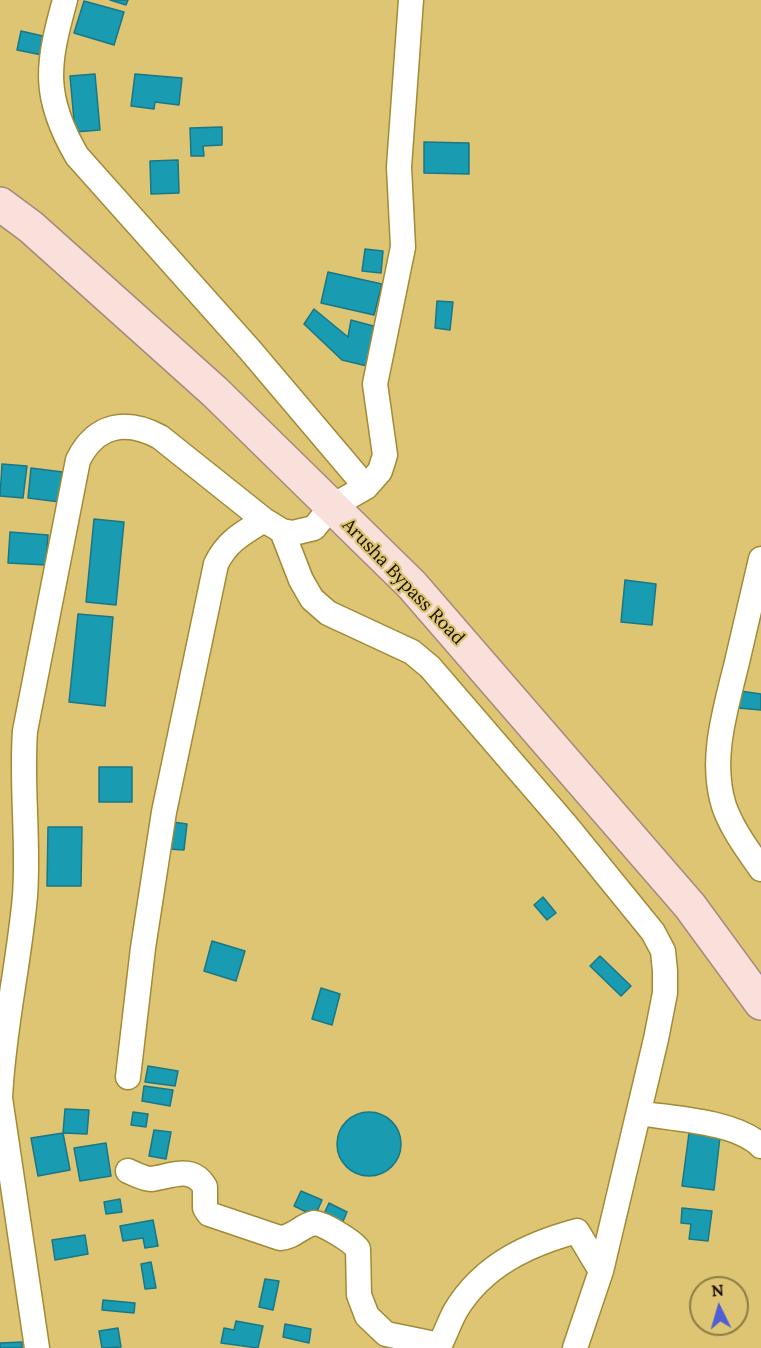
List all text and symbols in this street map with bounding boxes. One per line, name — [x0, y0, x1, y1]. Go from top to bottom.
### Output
street label: Arusha Bypass Road — [337, 515, 469, 649]
north arrow — [689, 1276, 749, 1336]
text: N — [711, 1280, 725, 1301]

